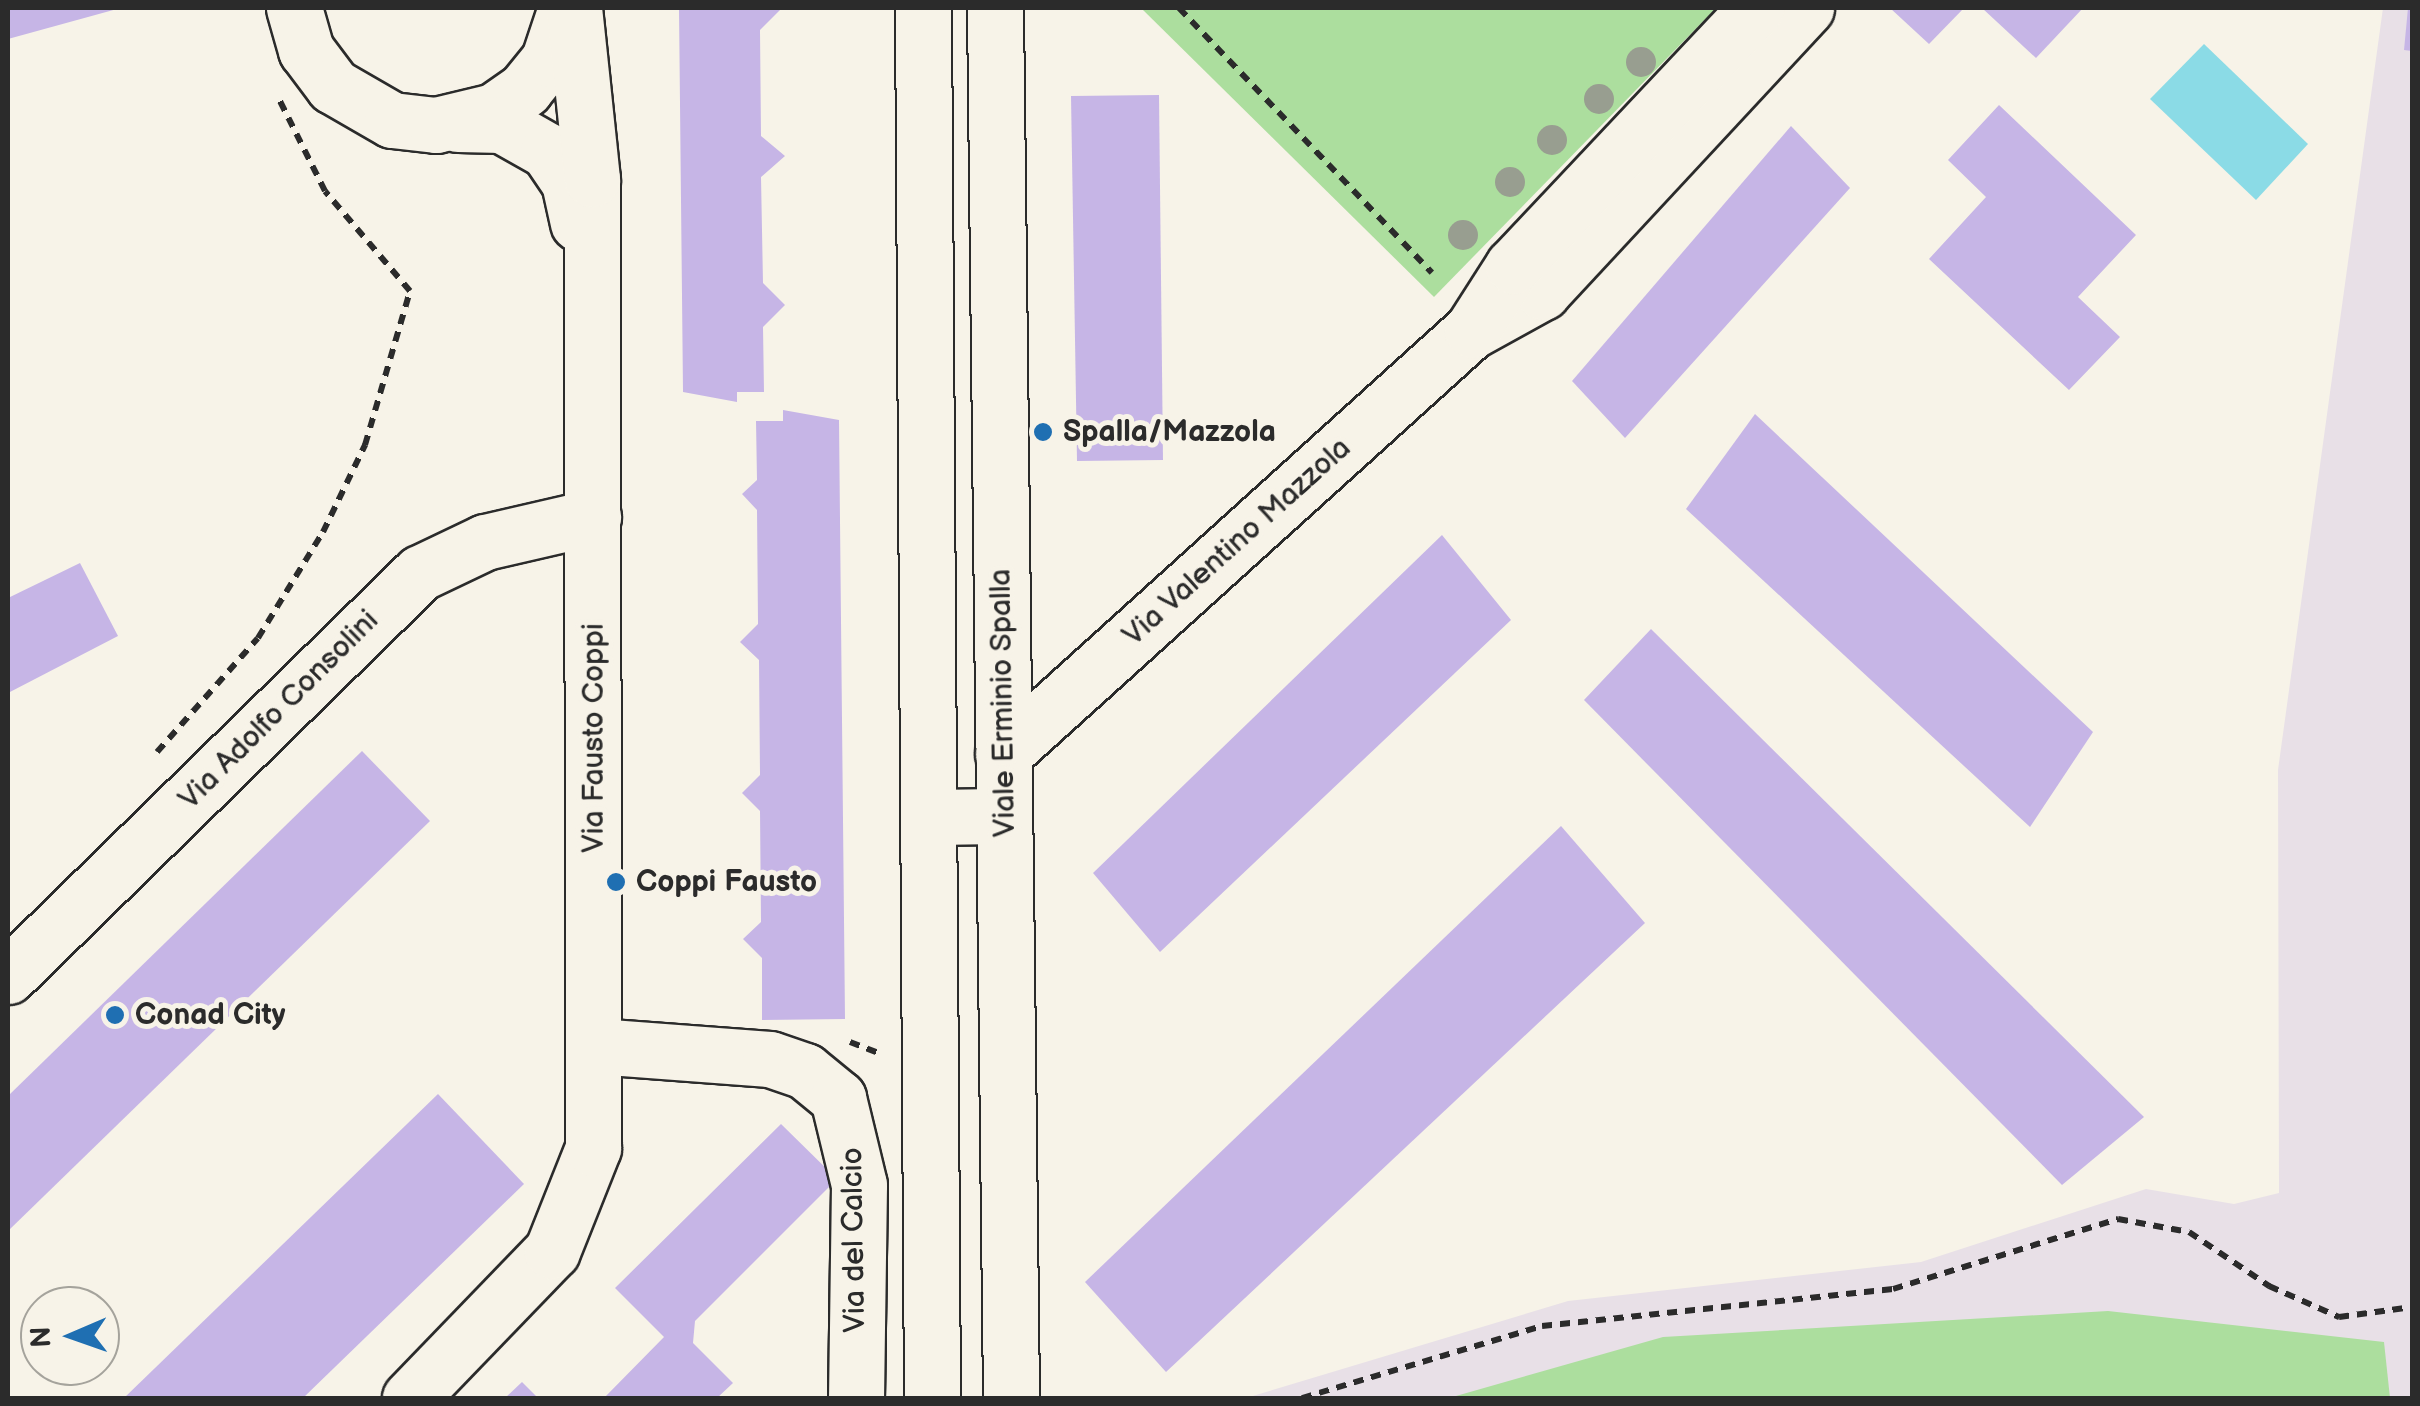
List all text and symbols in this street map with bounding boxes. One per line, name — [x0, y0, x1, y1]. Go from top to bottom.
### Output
place label: Spalla/Mazzola — [1063, 414, 1276, 450]
marker: Spalla/Mazzola — [1032, 421, 1054, 443]
street label: Via Valentino Mazzola — [1115, 430, 1359, 654]
street label: Viale Erminio Spalla — [983, 568, 1023, 838]
street label: Via Adolfo Consolini — [172, 603, 386, 817]
street label: Via Fausto Coppi — [576, 623, 612, 853]
place label: Coppi Fausto — [636, 864, 817, 900]
marker: Coppi Fausto — [605, 871, 627, 893]
place label: Conad City — [135, 997, 285, 1033]
marker: Conad City — [104, 1004, 126, 1026]
street label: Via del Calcio — [834, 1147, 874, 1333]
north arrow — [20, 1286, 120, 1386]
text: N — [25, 1326, 58, 1348]

